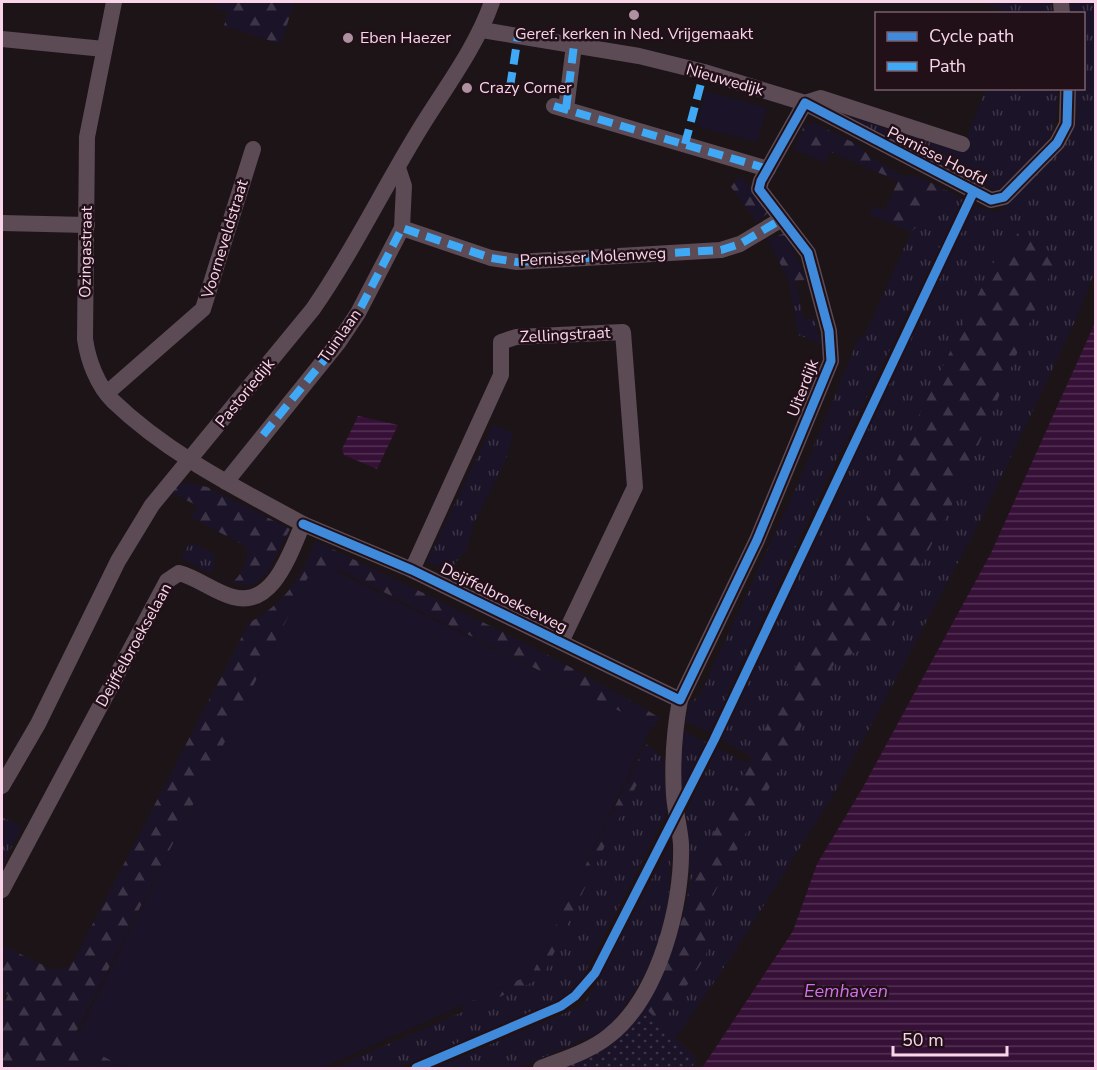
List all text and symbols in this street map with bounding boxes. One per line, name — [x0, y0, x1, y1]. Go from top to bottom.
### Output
marker: Geref. kerken in Ned. Vrijgemaakt — [627, 8, 641, 22]
legend — [875, 12, 1085, 90]
place label: Geref. kerken in Ned. Vrijgemaakt — [515, 23, 753, 45]
text: Cycle path — [929, 24, 1014, 48]
place label: Eben Haezer — [360, 27, 451, 49]
marker: Eben Haezer — [341, 31, 355, 45]
text: Path — [929, 54, 966, 78]
street label: Nieuwedijk — [684, 58, 767, 102]
place label: Crazy Corner — [479, 77, 572, 99]
marker: Crazy Corner — [460, 81, 474, 95]
street label: Pernisse Hoofd — [883, 121, 991, 191]
street label: Voorneveldstraat — [196, 177, 254, 302]
street label: Ozingastraat — [74, 206, 98, 298]
street label: Pernisser Molenweg — [519, 242, 667, 272]
street label: Tuinlaan — [313, 305, 367, 367]
street label: Zellingstraat — [519, 322, 611, 348]
street label: Pastoriedijk — [210, 353, 280, 432]
street label: Uiterdijk — [782, 355, 824, 420]
street label: Deijffelbroekseweg — [437, 558, 571, 638]
street label: Deijffelbroekselaan — [91, 579, 177, 711]
water label: Eemhaven — [804, 979, 888, 1003]
scale bar — [893, 1019, 1007, 1057]
text: 50 m — [902, 1028, 944, 1052]

